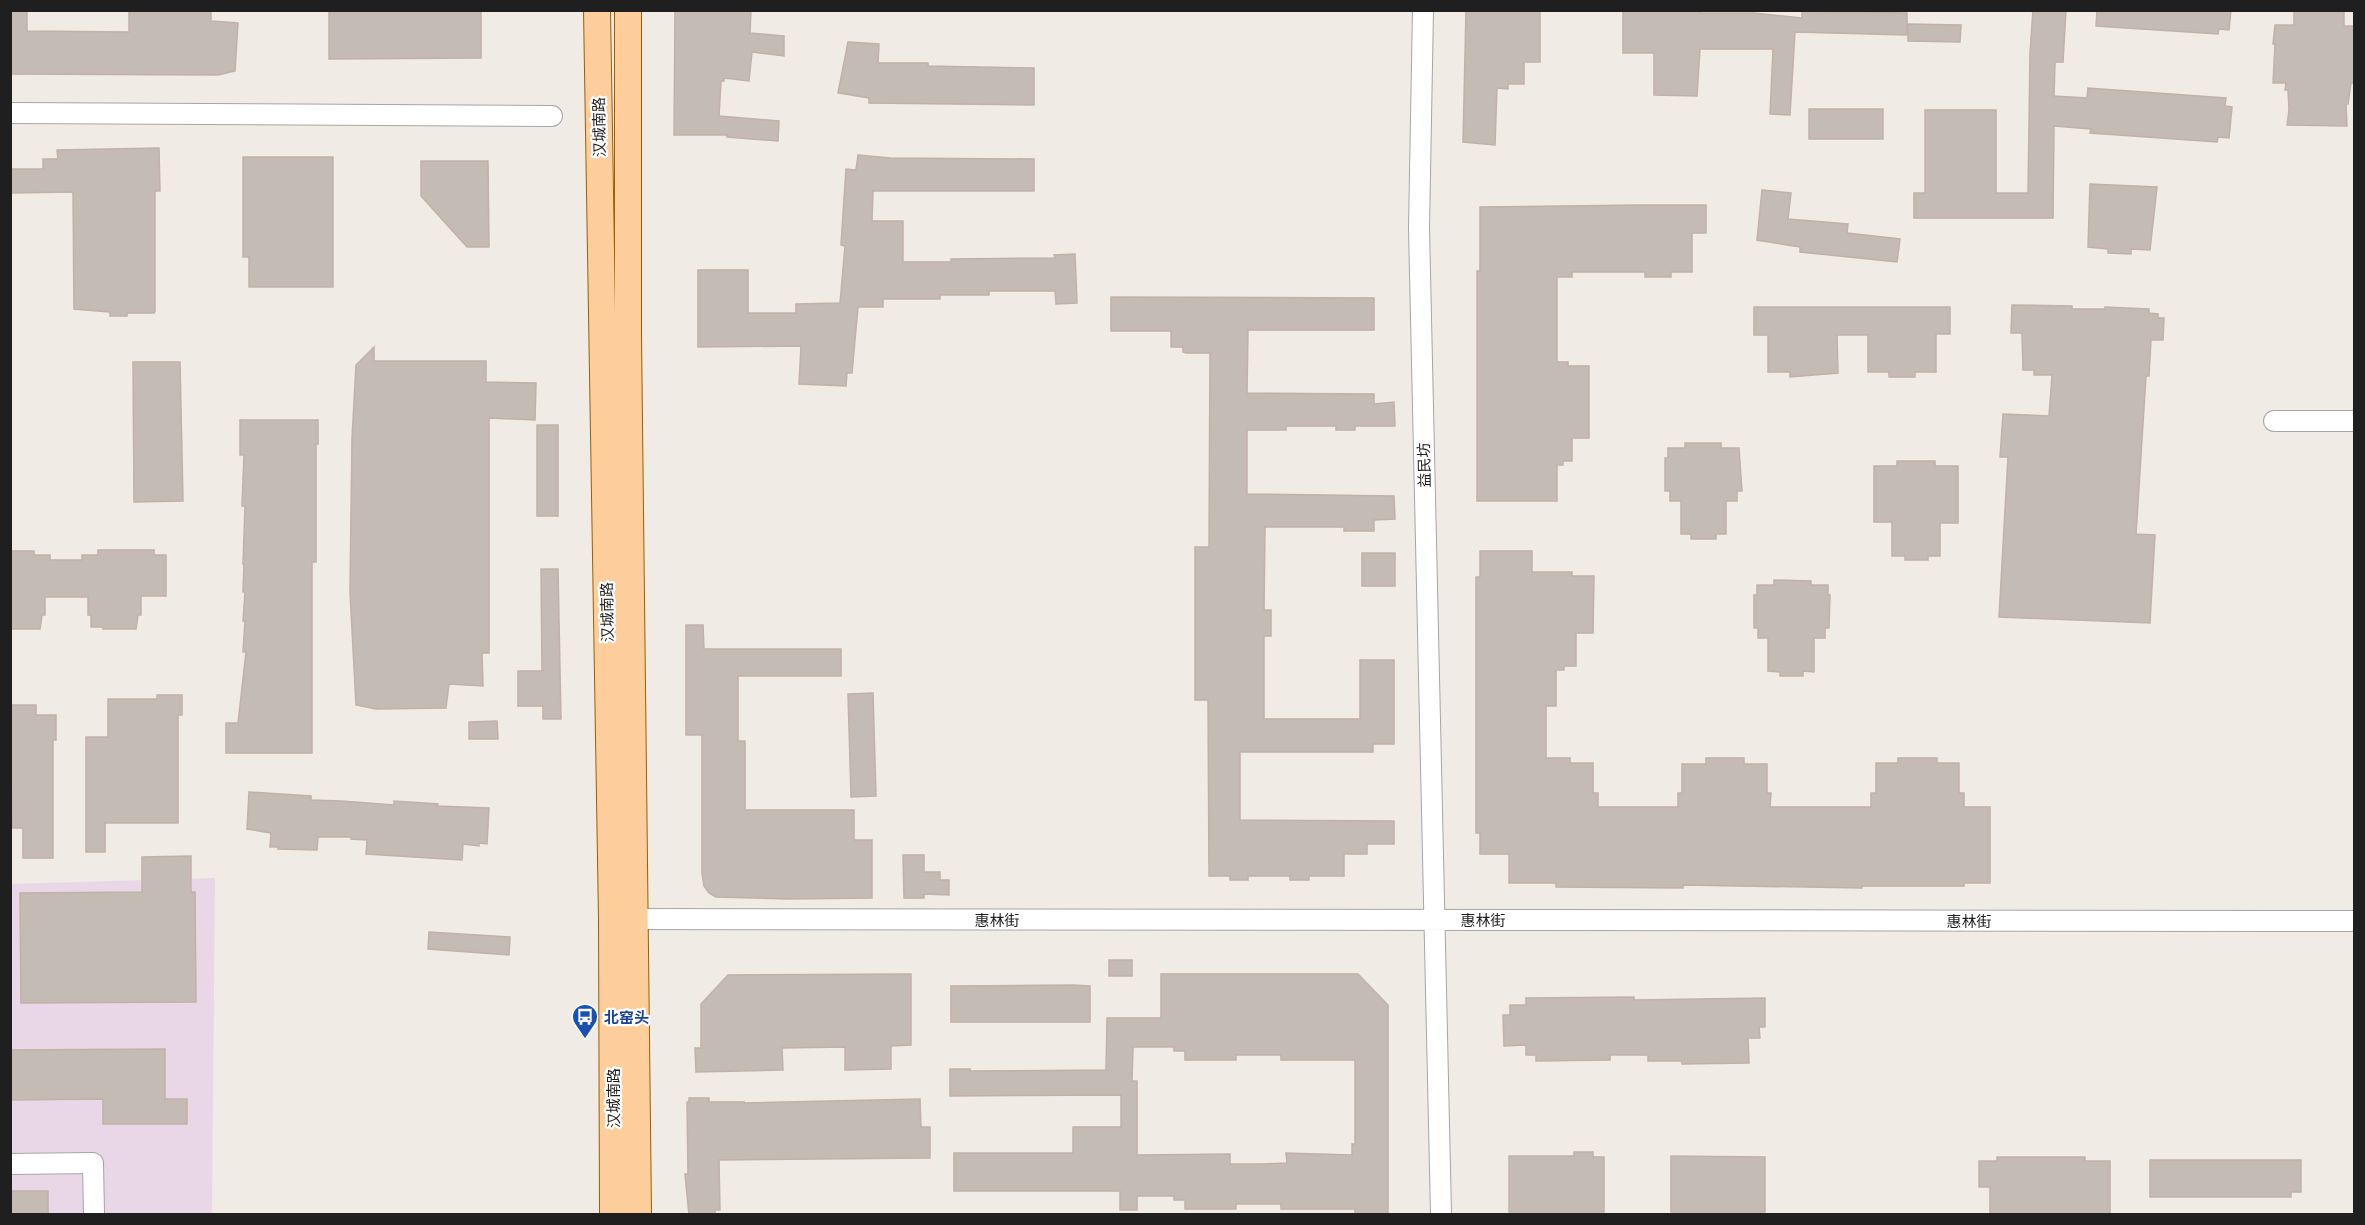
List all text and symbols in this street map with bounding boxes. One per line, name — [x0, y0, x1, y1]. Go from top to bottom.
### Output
street label: 汉城南路 — [588, 97, 610, 157]
street label: 益民坊 — [1413, 442, 1435, 488]
street label: 汉城南路 — [596, 582, 618, 642]
street label: 惠林街 — [974, 910, 1020, 931]
street label: 惠林街 — [1460, 910, 1506, 931]
street label: 惠林街 — [1946, 911, 1992, 932]
bus stop icon: 北窑头 — [570, 1002, 600, 1040]
place label: 北窑头 — [604, 1007, 649, 1028]
street label: 汉城南路 — [603, 1068, 624, 1128]

